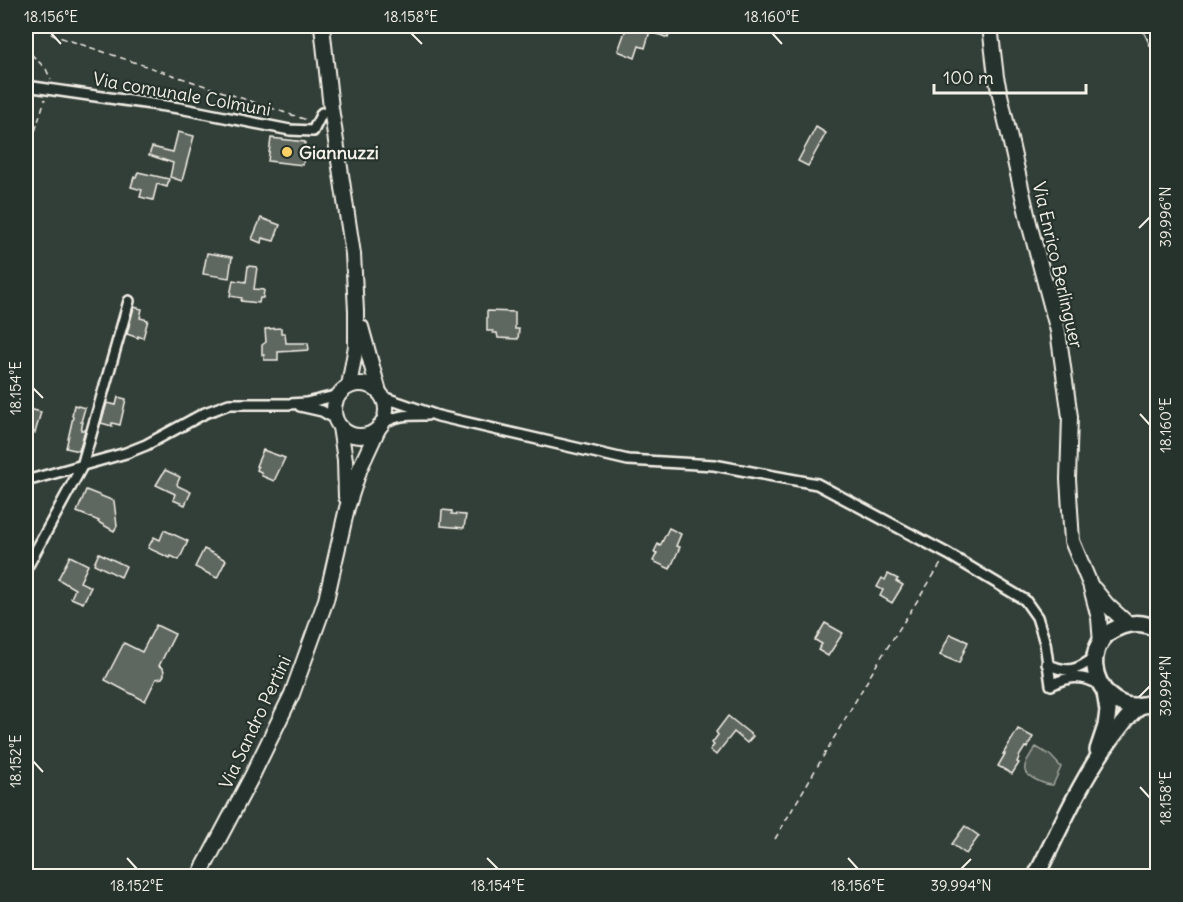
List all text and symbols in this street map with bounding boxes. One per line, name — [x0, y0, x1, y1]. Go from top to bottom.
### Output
text: 18.156°E — [24, 7, 78, 26]
text: 18.158°E — [384, 7, 438, 26]
text: 18.160°E — [744, 7, 800, 26]
scale bar — [934, 57, 1086, 95]
text: 100 m — [943, 66, 994, 89]
street label: Via comunale Colmuni — [91, 67, 273, 121]
place label: Giannuzzi — [299, 141, 379, 164]
marker: Giannuzzi — [280, 145, 294, 159]
street label: Via Enrico Berlinguer — [1028, 179, 1089, 351]
text: 39.996°N — [1156, 186, 1175, 248]
text: 18.154°E — [6, 361, 25, 415]
text: 18.160°E — [1156, 397, 1175, 453]
street label: Via Sandro Pertini — [214, 652, 296, 792]
text: 39.994°N — [1156, 655, 1175, 717]
text: 18.152°E — [6, 734, 25, 788]
text: 18.158°E — [1156, 771, 1175, 825]
text: 18.152°E — [110, 876, 164, 895]
text: 18.154°E — [471, 876, 525, 895]
text: 18.156°E — [831, 876, 885, 895]
text: 39.994°N — [930, 876, 992, 895]

